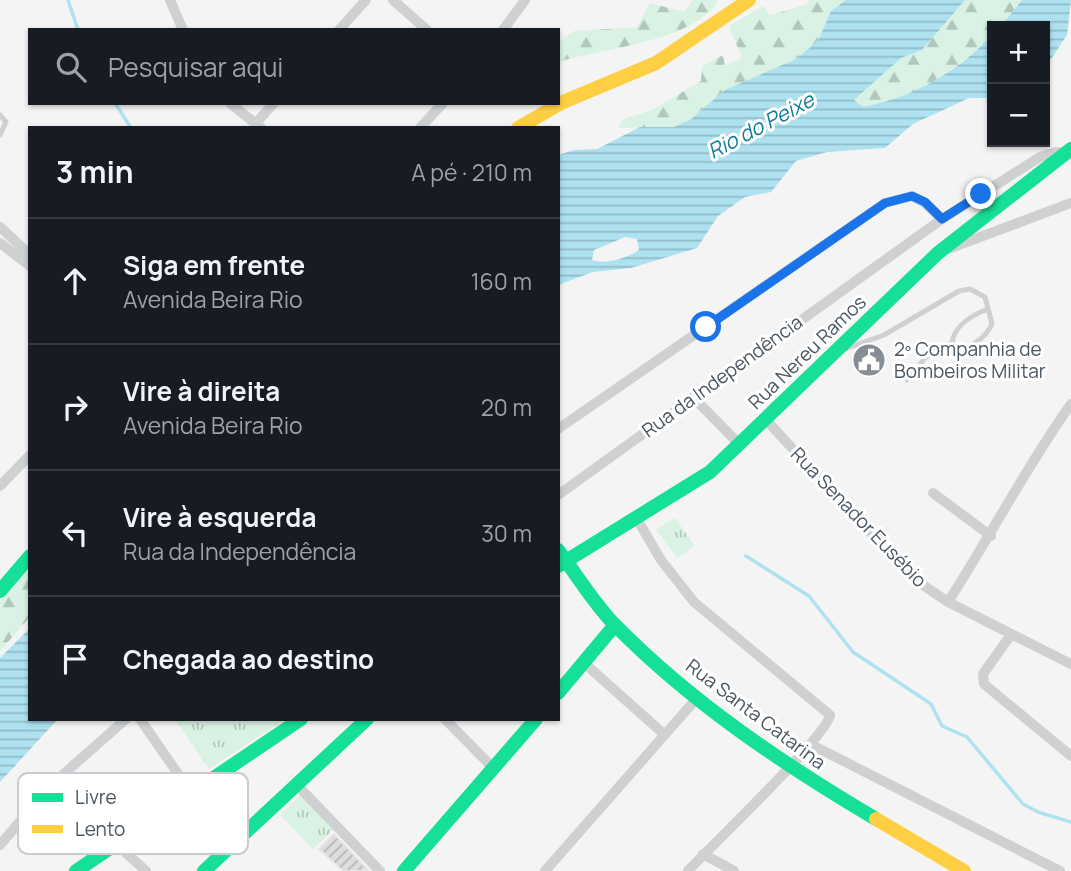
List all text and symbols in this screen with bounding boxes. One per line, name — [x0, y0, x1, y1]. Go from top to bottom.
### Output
map controls — [987, 21, 1050, 147]
button: + — [987, 21, 1050, 84]
search box — [28, 28, 560, 105]
icon: search — [52, 48, 90, 86]
text: Pesquisar aqui — [108, 49, 283, 85]
button: − — [987, 84, 1050, 147]
water label: Rio do Peixe — [703, 85, 820, 165]
text: 3 min — [56, 151, 134, 192]
text: A pé · 210 m — [411, 156, 532, 188]
route end — [965, 178, 996, 209]
text: Siga em frente — [123, 247, 305, 283]
icon: ahead — [56, 262, 94, 300]
text: 160 m — [471, 265, 532, 297]
text: Avenida Beira Rio — [123, 283, 303, 315]
street label: Rua Nereu Ramos — [742, 289, 872, 415]
street label: Rua da Independência — [636, 309, 808, 443]
route start — [690, 311, 721, 342]
place label: 2º Companhia de Bombeiros Militar — [894, 336, 1046, 384]
public building icon: 2º Companhia de Bombeiros Militar — [850, 341, 888, 379]
text: Vire à direita — [123, 373, 280, 409]
icon: right — [56, 388, 94, 426]
text: 20 m — [481, 391, 532, 423]
text: Avenida Beira Rio — [123, 409, 303, 441]
street label: Rua Senador Eusébio — [785, 441, 933, 593]
text: Vire à esquerda — [123, 499, 316, 535]
icon: left — [56, 514, 94, 552]
text: 30 m — [481, 517, 532, 549]
text: Rua da Independência — [123, 535, 356, 567]
icon: arrive — [56, 640, 94, 678]
text: Chegada ao destino — [123, 641, 374, 677]
street label: Rua Santa Catarina — [681, 653, 831, 775]
legend — [18, 773, 248, 854]
text: Livre — [75, 784, 117, 810]
text: Lento — [75, 816, 125, 842]

